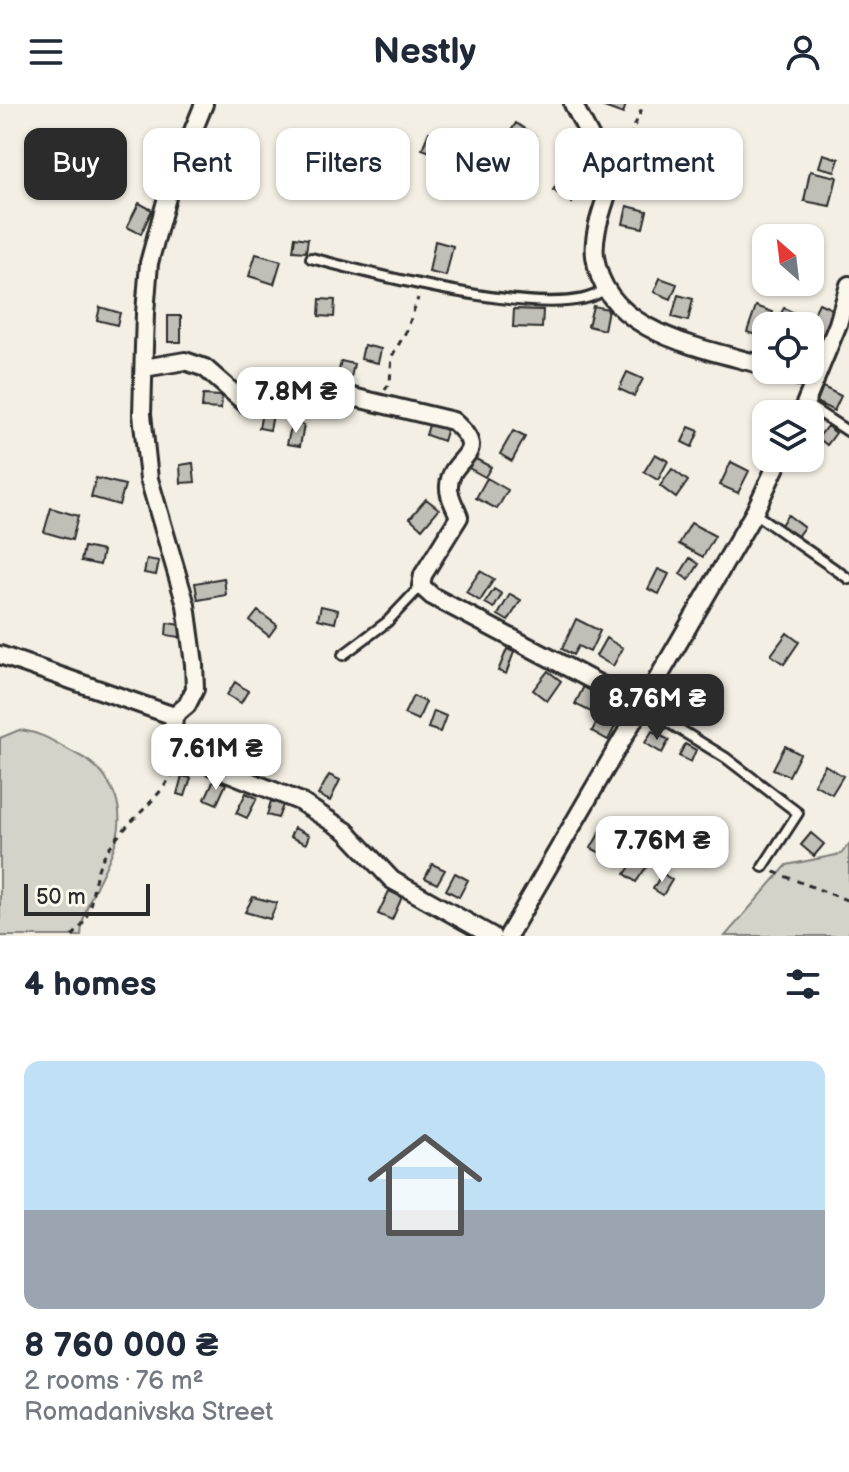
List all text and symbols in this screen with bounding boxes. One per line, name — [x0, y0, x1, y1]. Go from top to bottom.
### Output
icon: menu — [24, 30, 68, 74]
icon: person — [781, 30, 825, 74]
text: Nestly — [373, 31, 476, 74]
chip: Buy — [24, 128, 127, 200]
chip: Rent — [143, 128, 260, 200]
chip: Filters — [276, 128, 410, 200]
chip: New — [426, 128, 539, 200]
chip: Apartment — [555, 128, 743, 200]
north arrow — [752, 224, 824, 296]
map controls — [752, 224, 824, 472]
button: locate — [752, 312, 824, 384]
pin: 7.8M ₴ — [231, 367, 361, 435]
text: 7.8M ₴ — [255, 377, 337, 408]
button: layers — [752, 400, 824, 472]
pin: 8.76M ₴ — [583, 674, 731, 742]
text: 8.76M ₴ — [608, 684, 706, 715]
pin: 7.61M ₴ — [142, 724, 290, 792]
text: 7.61M ₴ — [169, 734, 263, 765]
pin: 7.76M ₴ — [588, 816, 736, 884]
text: 7.76M ₴ — [614, 826, 710, 857]
scale bar — [24, 880, 150, 916]
text: 50 m — [36, 884, 86, 911]
icon: filters — [781, 962, 825, 1006]
text: 4 homes — [24, 964, 156, 1005]
icon: home — [353, 1113, 497, 1257]
text: 8 760 000 ₴ — [24, 1325, 218, 1366]
text: 2 rooms · 76 m² — [24, 1366, 204, 1397]
text: Romadanivska Street — [24, 1397, 273, 1428]

